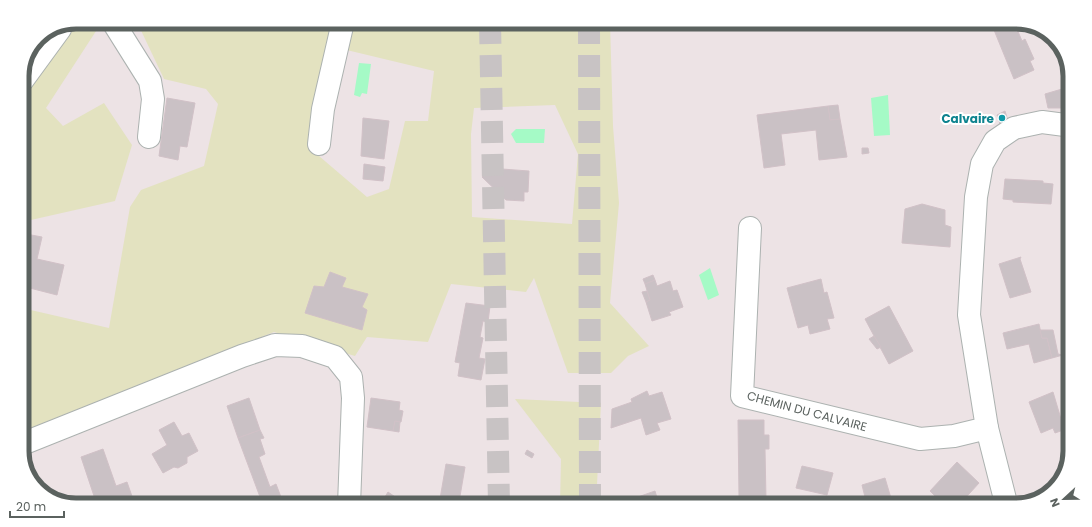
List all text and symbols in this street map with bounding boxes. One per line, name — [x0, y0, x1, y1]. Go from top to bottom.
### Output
place label: Calvaire — [941, 110, 995, 127]
marker: Calvaire — [997, 113, 1007, 123]
street label: CHEMIN DU CALVAIRE — [745, 387, 869, 435]
north arrow — [1044, 479, 1084, 519]
scale bar — [10, 493, 64, 519]
text: N — [1046, 496, 1064, 510]
text: 20 m — [16, 498, 46, 515]

